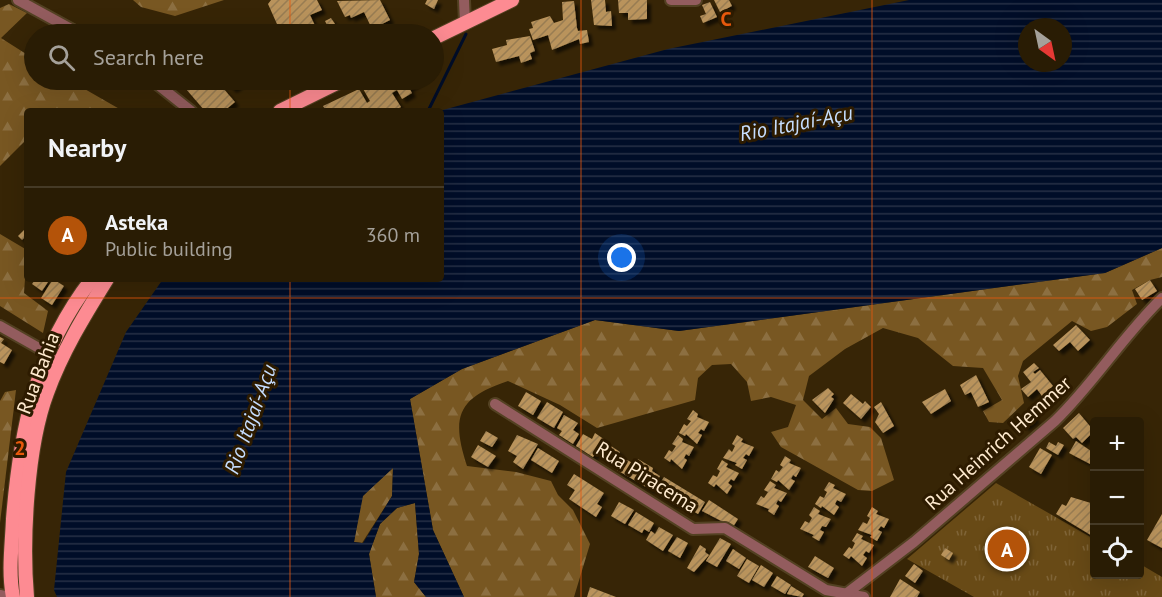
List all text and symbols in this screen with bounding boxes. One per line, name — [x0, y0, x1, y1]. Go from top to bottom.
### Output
text: C — [720, 6, 732, 32]
north arrow — [1018, 18, 1072, 72]
search box — [24, 24, 444, 90]
icon: search — [45, 41, 78, 74]
text: Search here — [93, 43, 204, 71]
water label: Rio Itajaí-Açu — [737, 99, 855, 147]
text: Nearby — [48, 131, 126, 164]
text: Asteka — [105, 208, 168, 236]
text: A — [61, 222, 74, 248]
text: 360 m — [366, 222, 420, 248]
text: Public building — [105, 236, 233, 262]
your location — [607, 243, 636, 272]
street label: Rua Bahia — [11, 328, 65, 418]
water label: Rio Itajaí-Açu — [218, 360, 282, 478]
street label: Rua Heinrich Hemmer — [919, 370, 1077, 516]
map controls — [1090, 417, 1144, 579]
button: + — [1090, 417, 1144, 471]
text: 2 — [14, 435, 26, 461]
street label: Rua Piracema — [591, 435, 703, 519]
button: − — [1090, 471, 1144, 525]
button: locate — [1090, 525, 1144, 579]
pin: A — [988, 526, 1026, 572]

